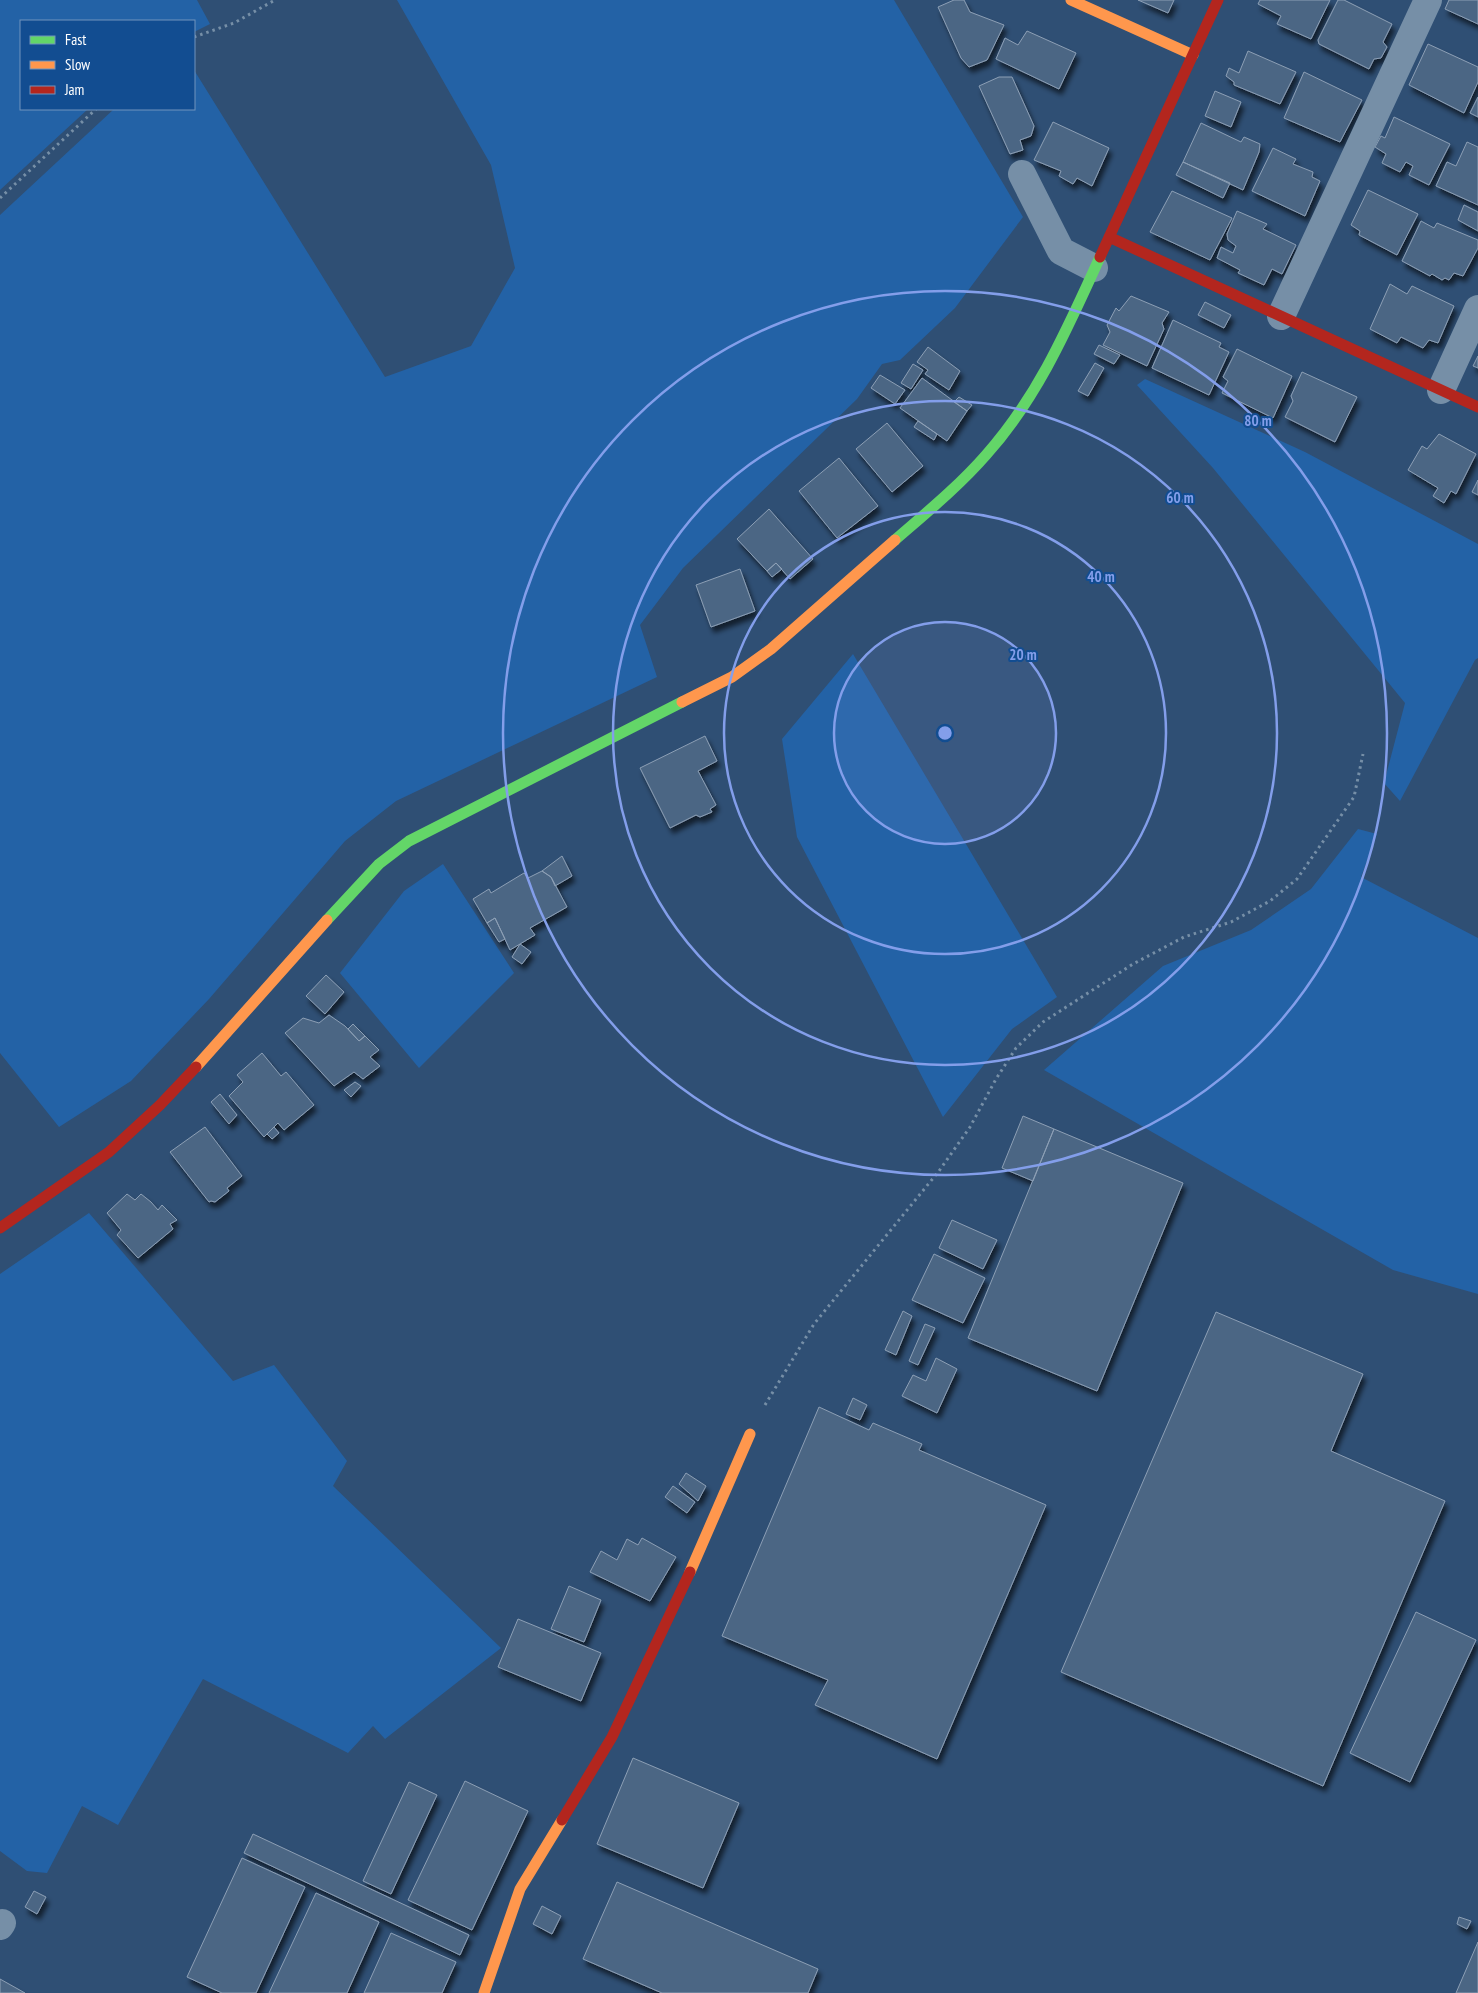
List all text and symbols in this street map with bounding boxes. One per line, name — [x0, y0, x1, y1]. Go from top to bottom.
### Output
legend — [20, 20, 195, 110]
text: Fast — [65, 30, 86, 49]
text: Slow — [65, 55, 90, 74]
text: Jam — [64, 80, 84, 99]
text: 80 m — [1244, 411, 1272, 430]
text: 60 m — [1166, 488, 1194, 507]
text: 40 m — [1087, 567, 1115, 586]
text: 20 m — [1009, 645, 1037, 664]
centre of rings — [936, 724, 954, 742]

